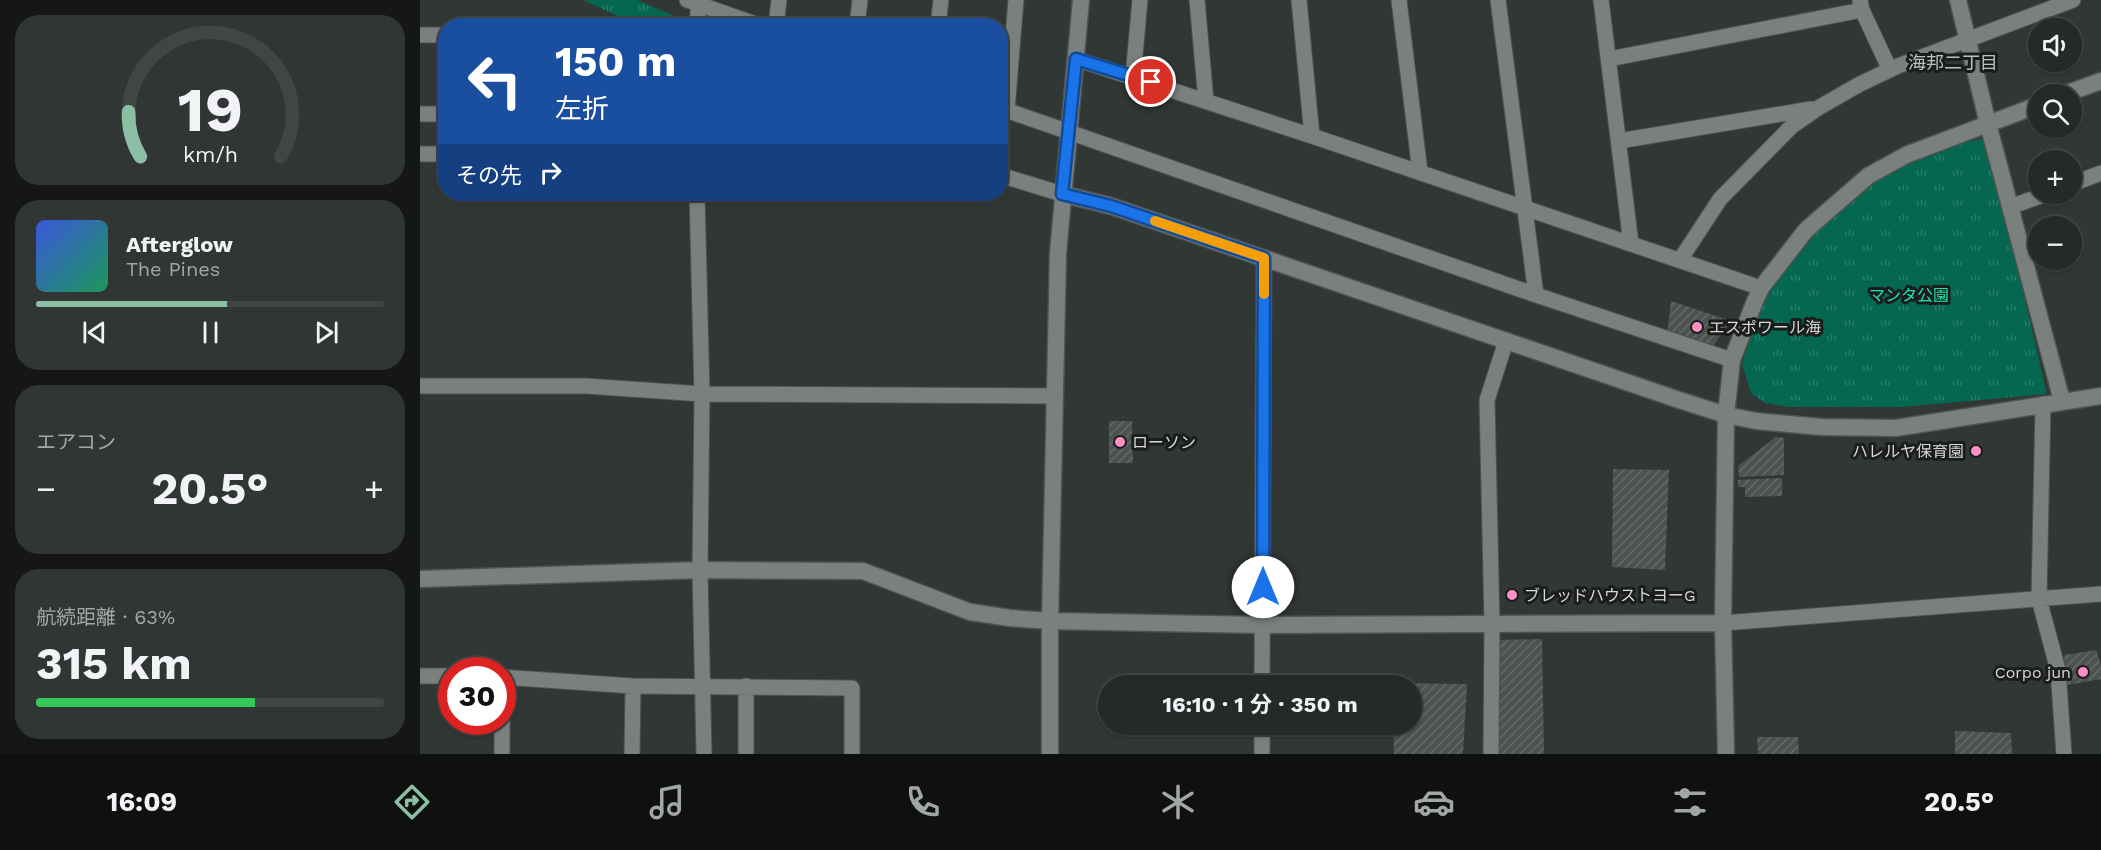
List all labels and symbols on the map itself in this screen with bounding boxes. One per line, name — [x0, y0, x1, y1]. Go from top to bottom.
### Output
district label: 海邦二丁目 — [1908, 52, 1998, 73]
pin — [1125, 56, 1176, 107]
park label: マンタ公園 — [1869, 286, 1949, 305]
place label: エスポワール海 — [1709, 318, 1821, 337]
marker: エスポワール海 — [1690, 320, 1704, 334]
place label: ローソン — [1132, 433, 1196, 452]
marker: ローソン — [1113, 435, 1127, 449]
place label: ハレルヤ保育園 — [1852, 442, 1964, 461]
marker: ハレルヤ保育園 — [1969, 444, 1983, 458]
position arrow — [1231, 555, 1295, 619]
place label: ブレッドハウストヨーG — [1524, 586, 1696, 605]
marker: ブレッドハウストヨーG — [1505, 588, 1519, 602]
speed limit sign: 30 — [438, 657, 516, 735]
place label: Corpo jun — [1995, 663, 2071, 682]
marker: Corpo jun — [2076, 665, 2090, 679]

